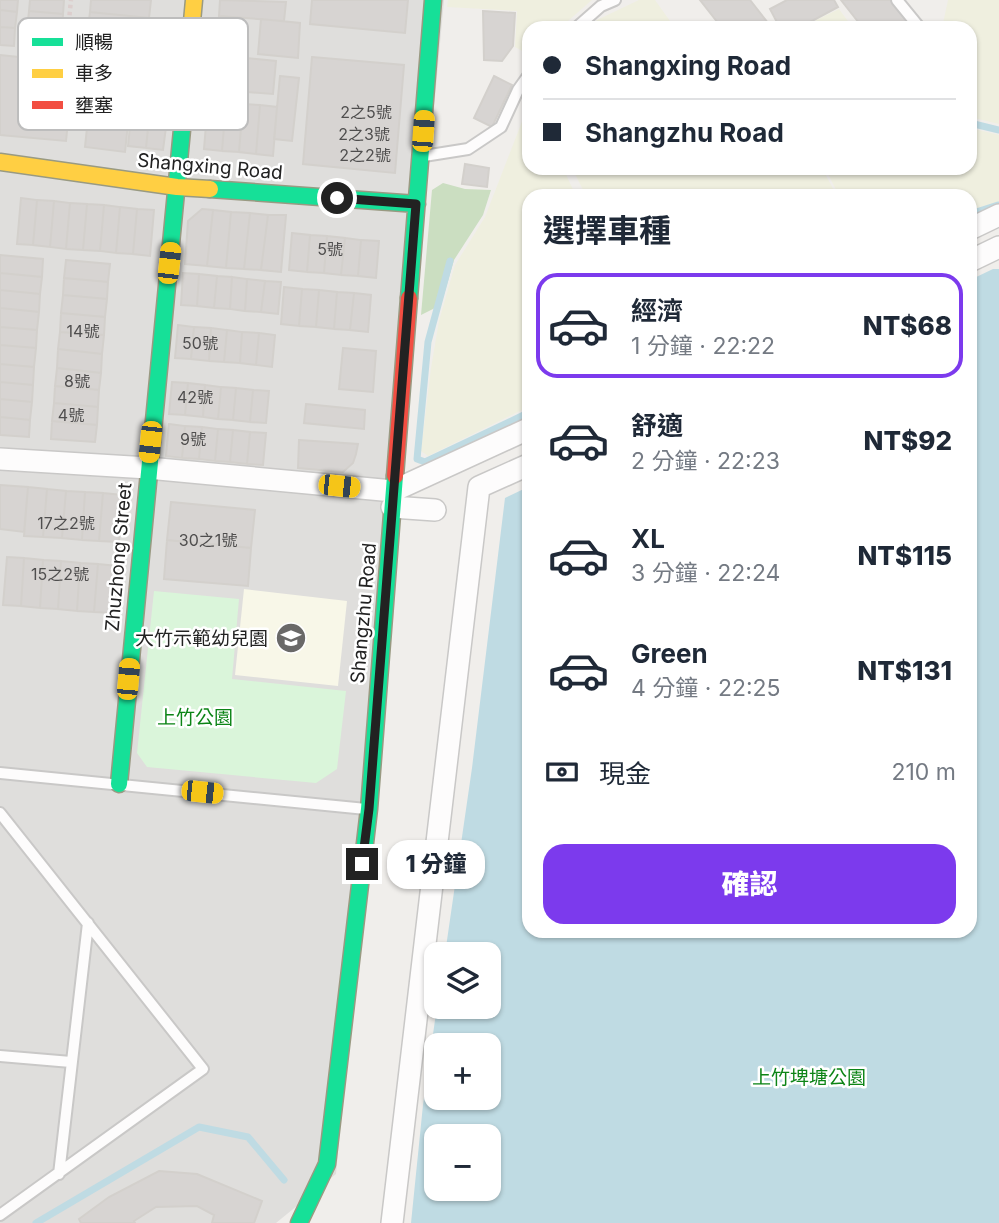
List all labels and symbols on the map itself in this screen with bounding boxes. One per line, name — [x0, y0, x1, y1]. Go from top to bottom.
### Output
legend — [18, 18, 248, 130]
text: 順暢 — [75, 31, 113, 54]
text: 車多 — [75, 62, 113, 85]
text: 壅塞 — [75, 94, 113, 117]
house number: 2之5號 — [340, 102, 392, 122]
car — [412, 109, 435, 153]
house number: 2之3號 — [338, 124, 390, 144]
house number: 2之2號 — [339, 145, 391, 165]
street label: Shangxing Road — [136, 149, 284, 184]
route start — [321, 182, 353, 214]
house number: 5號 — [317, 239, 343, 259]
car — [157, 241, 182, 285]
house number: 14號 — [67, 321, 99, 341]
house number: 50號 — [182, 333, 218, 353]
house number: 8號 — [64, 371, 90, 391]
house number: 42號 — [177, 387, 213, 407]
house number: 4號 — [58, 405, 84, 425]
car — [138, 420, 163, 464]
house number: 9號 — [180, 429, 206, 449]
car — [318, 473, 361, 499]
street label: Zhuzhong Street — [101, 482, 136, 632]
house number: 17之2號 — [37, 513, 95, 533]
house number: 30之1號 — [179, 530, 237, 550]
street label: Shangzhu Road — [346, 542, 381, 684]
house number: 15之2號 — [31, 564, 89, 584]
school or university icon: 大竹示範幼兒園 — [274, 621, 308, 655]
place label: 大竹示範幼兒園 — [135, 627, 268, 650]
car — [116, 657, 141, 701]
park label: 上竹公園 — [157, 706, 233, 729]
car — [181, 779, 224, 805]
callout: 1 分鐘 — [386, 840, 485, 888]
route end — [346, 848, 378, 880]
park label: 上竹埤塘公園 — [752, 1066, 866, 1089]

